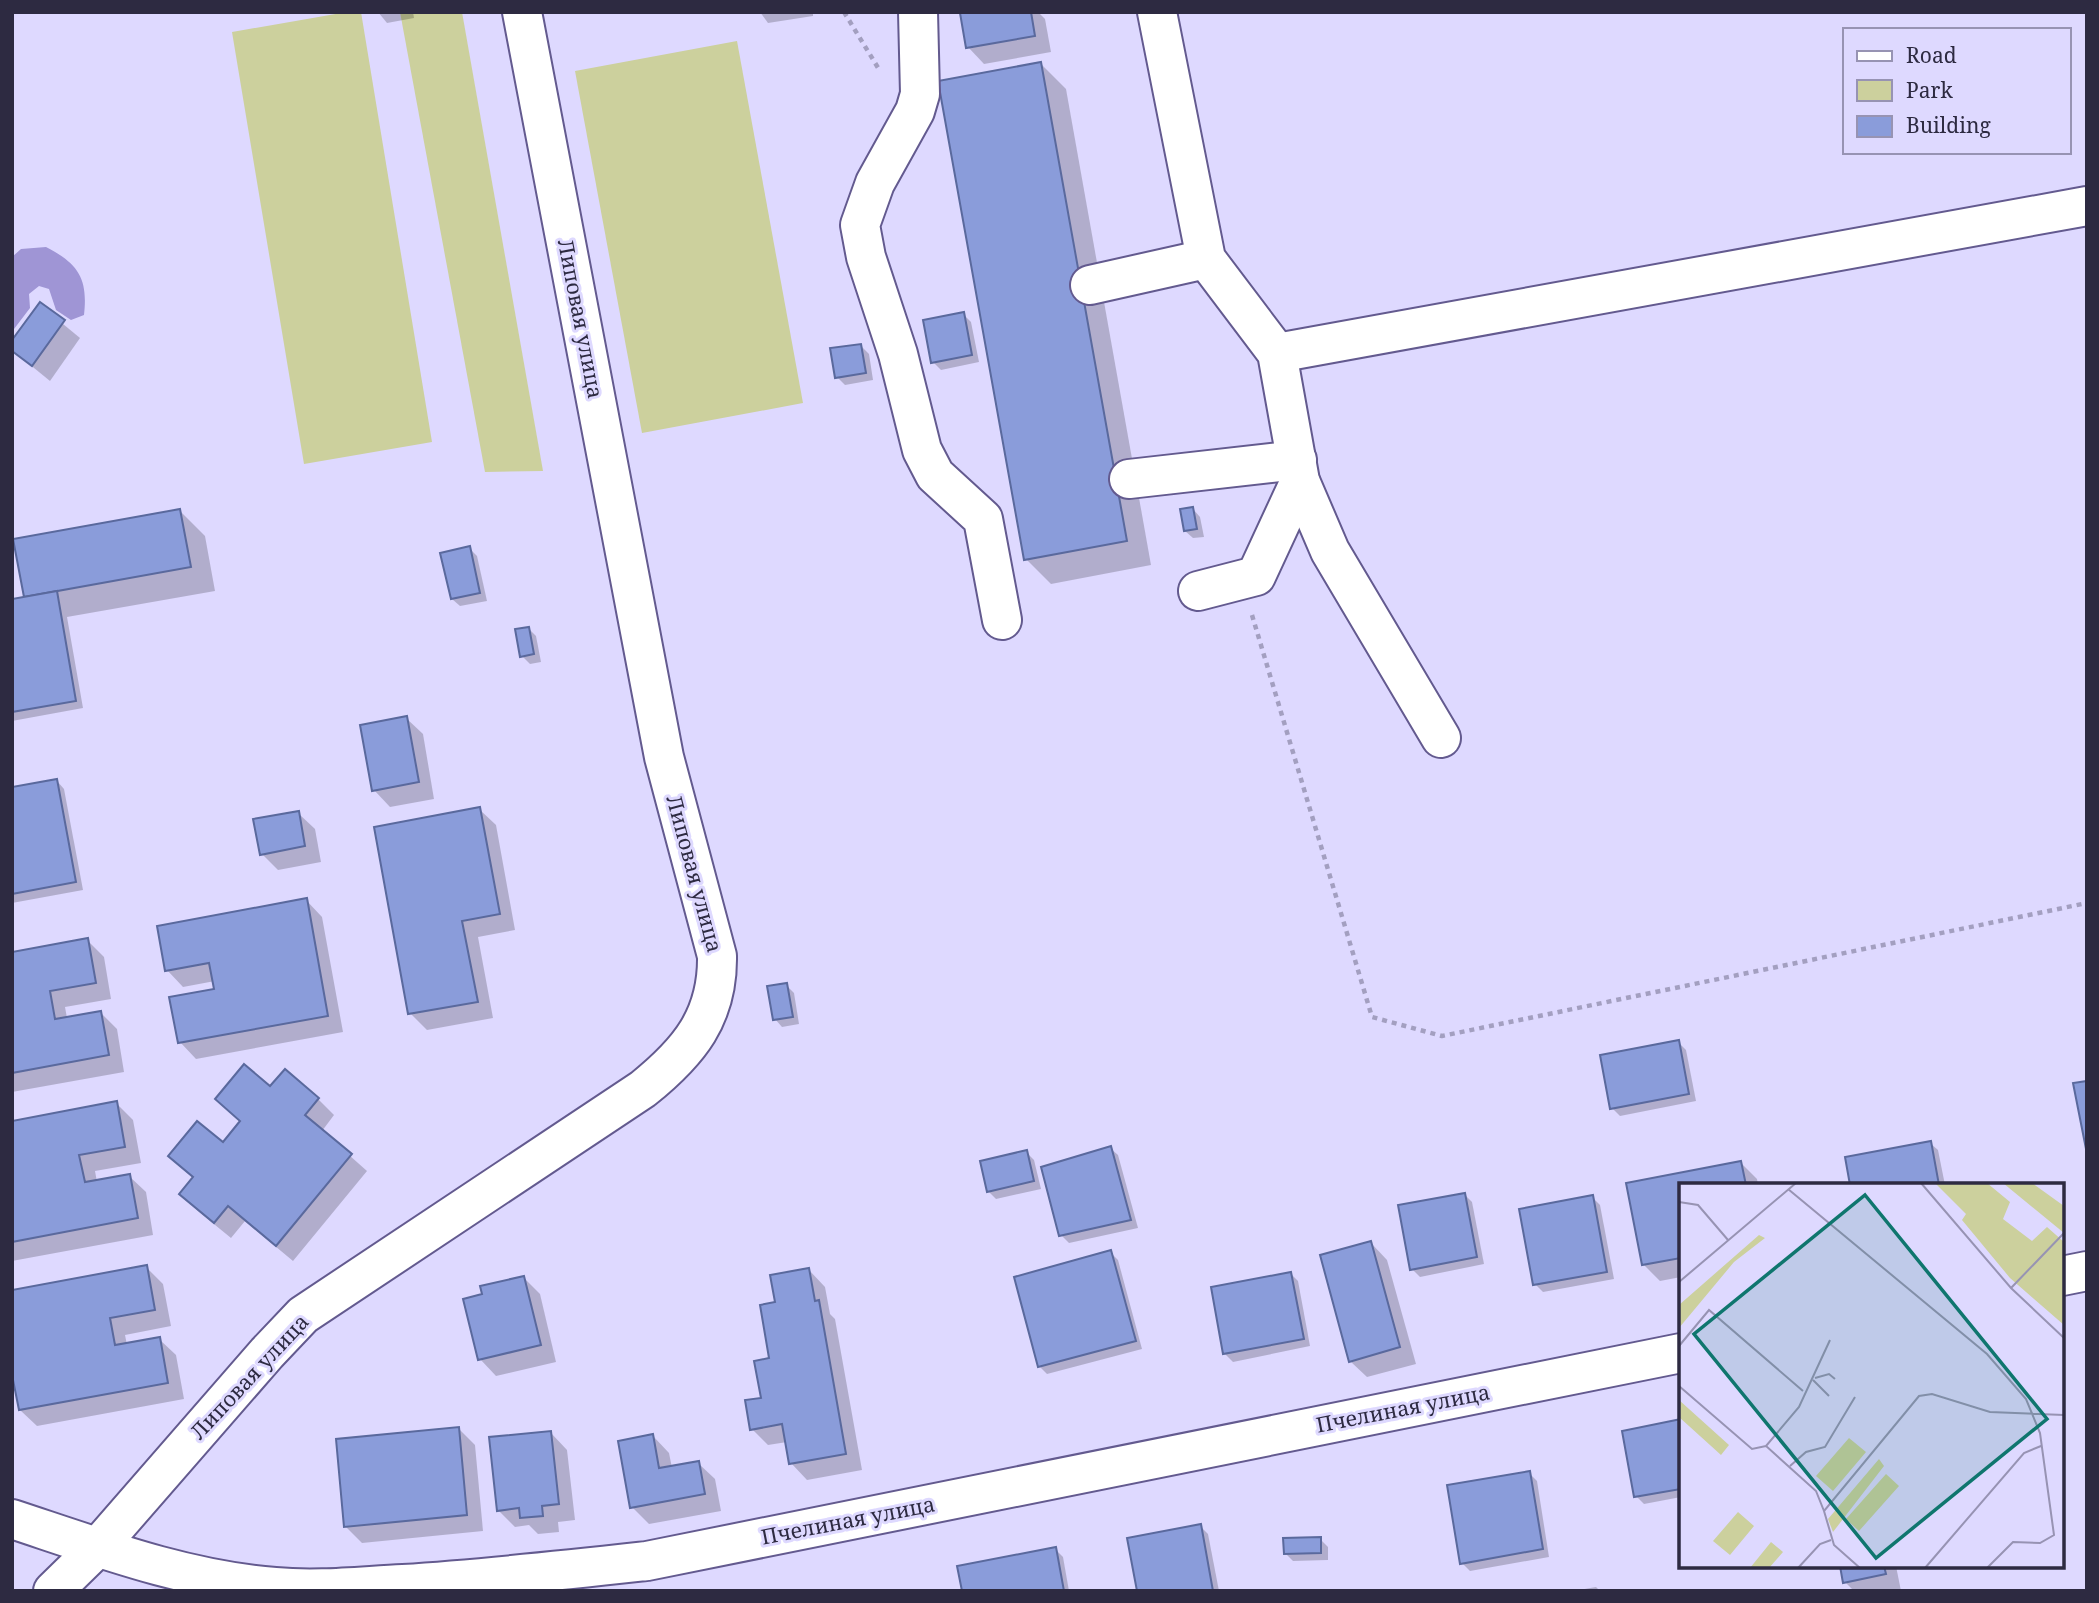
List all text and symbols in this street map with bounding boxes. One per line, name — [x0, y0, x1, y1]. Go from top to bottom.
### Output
legend — [1843, 28, 2071, 154]
text: Road — [1906, 41, 1957, 69]
text: Park — [1906, 76, 1953, 104]
text: Building — [1906, 111, 1991, 139]
street label: Липовая улица — [552, 237, 610, 401]
street label: Липовая улица — [661, 792, 729, 955]
inset map — [1679, 1183, 2064, 1568]
street label: Липовая улица — [184, 1308, 315, 1445]
street label: Пчелиная улица — [1314, 1377, 1492, 1439]
street label: Пчелиная улица — [759, 1489, 937, 1551]

